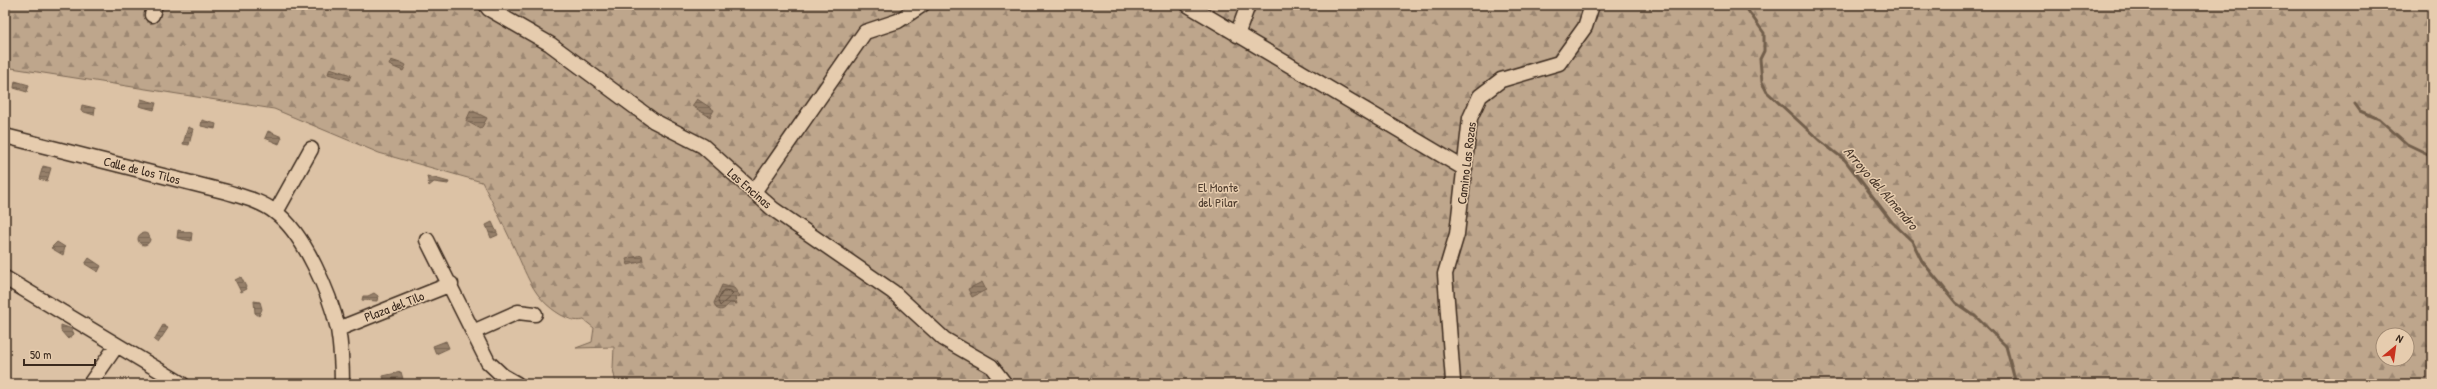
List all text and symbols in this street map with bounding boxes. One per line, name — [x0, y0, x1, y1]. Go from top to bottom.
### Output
street label: Camino Las Rozas — [1452, 121, 1480, 205]
water label: Arroyo del Almendro — [1839, 142, 1924, 235]
street label: Calle de los Tilos — [102, 152, 182, 188]
street label: Las Encinas — [724, 164, 776, 212]
park label: El Monte del Pilar — [1198, 178, 1238, 211]
street label: Plaza del Tilo — [361, 286, 427, 326]
north arrow — [2375, 327, 2415, 367]
text: N — [2394, 331, 2406, 346]
scale bar — [24, 341, 95, 367]
text: 50 m — [30, 346, 51, 363]

